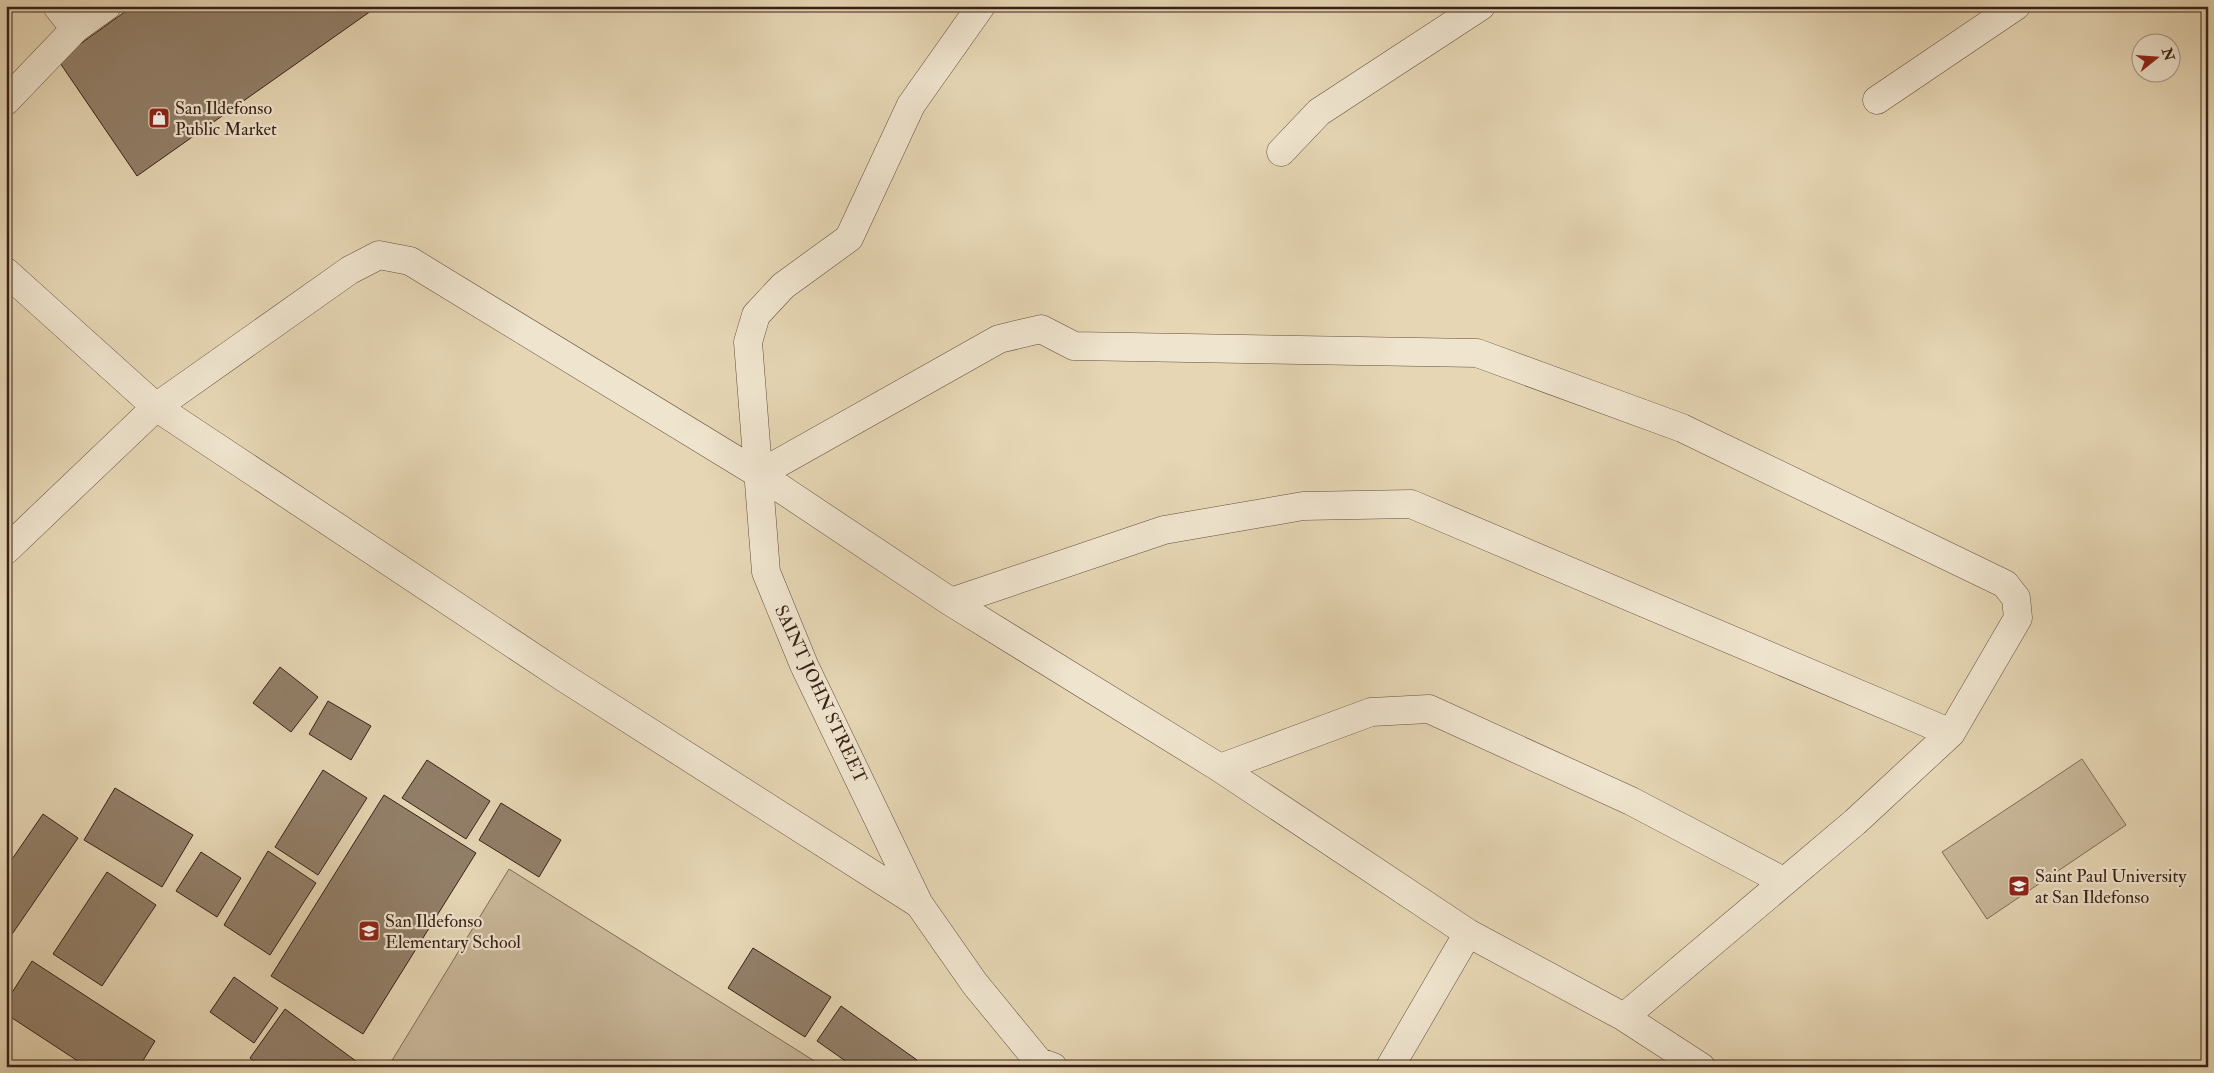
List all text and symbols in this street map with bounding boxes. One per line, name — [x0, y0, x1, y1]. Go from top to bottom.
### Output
north arrow — [2132, 32, 2182, 82]
text: N — [2158, 45, 2178, 63]
place label: San Ildefonso Public Market — [175, 97, 277, 141]
shop icon: San Ildefonso Public Market — [147, 106, 171, 130]
street label: SAINT JOHN STREET — [769, 601, 872, 788]
place label: Saint Paul University at San Ildefonso — [2035, 865, 2187, 909]
school or university icon: Saint Paul University at San Ildefonso — [2007, 874, 2031, 898]
place label: San Ildefonso Elementary School — [385, 910, 521, 954]
school or university icon: San Ildefonso Elementary School — [357, 919, 381, 943]

